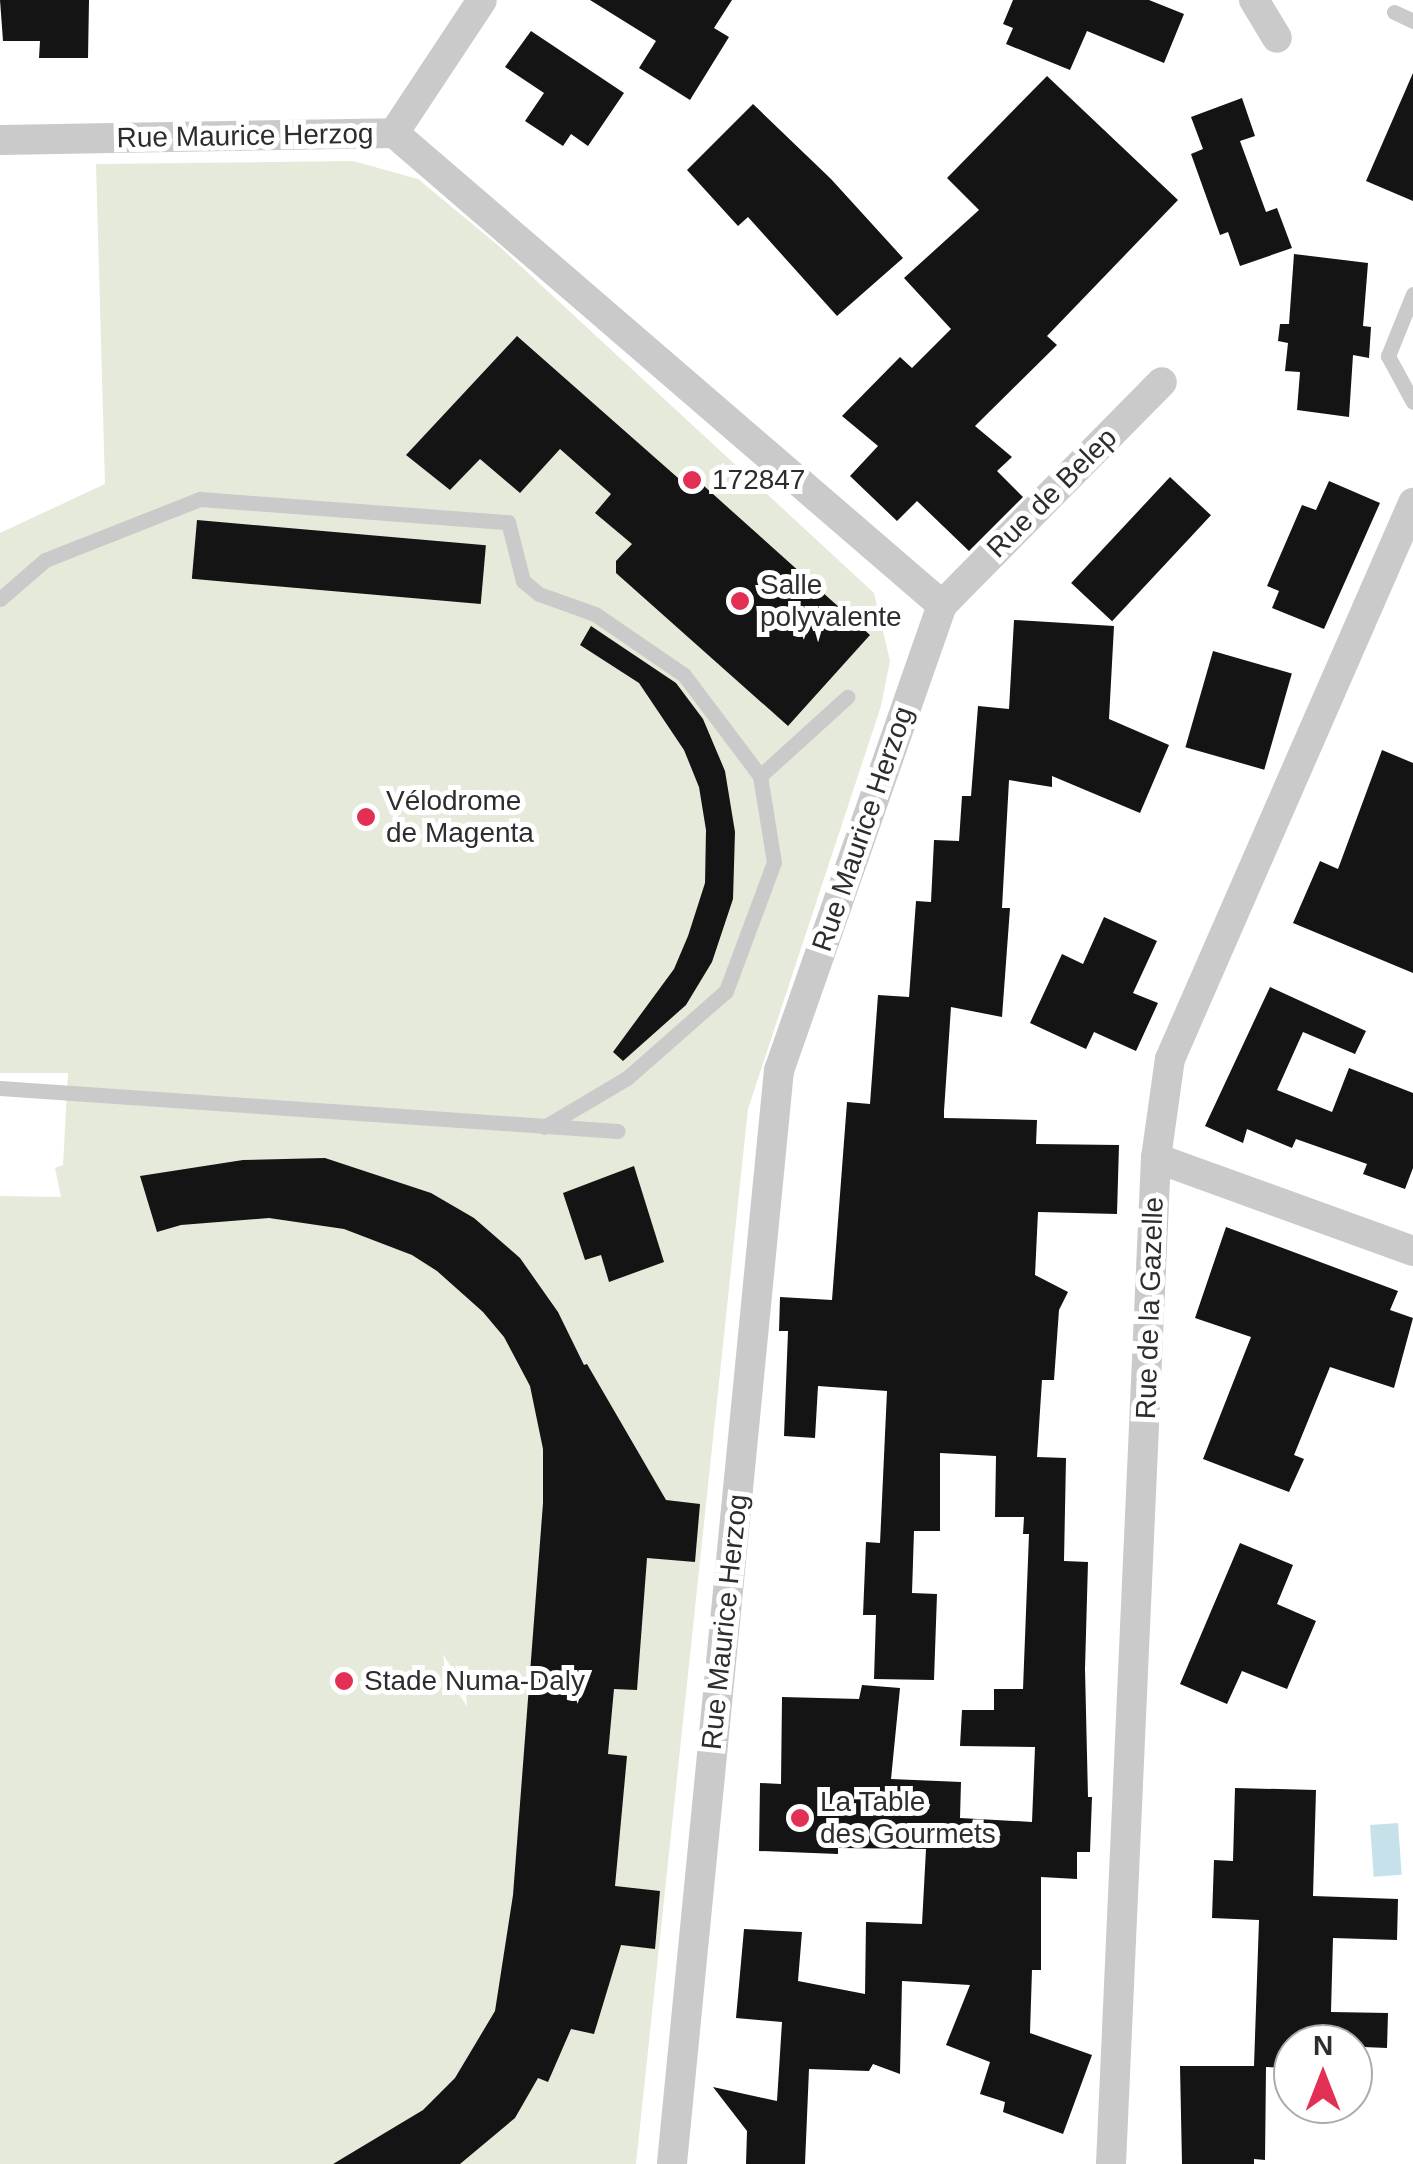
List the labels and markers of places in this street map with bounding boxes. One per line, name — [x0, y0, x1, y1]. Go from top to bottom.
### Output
place label: 172847 — [712, 463, 805, 497]
marker: 172847 — [681, 469, 703, 491]
place label: Salle polyvalente — [760, 568, 902, 634]
marker: Salle polyvalente — [729, 590, 751, 612]
place label: Vélodrome de Magenta — [386, 784, 534, 850]
marker: Vélodrome de Magenta — [355, 806, 377, 828]
place label: Stade Numa-Daly — [364, 1664, 585, 1698]
marker: Stade Numa-Daly — [333, 1670, 355, 1692]
place label: La Table des Gourmets — [820, 1785, 996, 1851]
marker: La Table des Gourmets — [789, 1807, 811, 1829]

